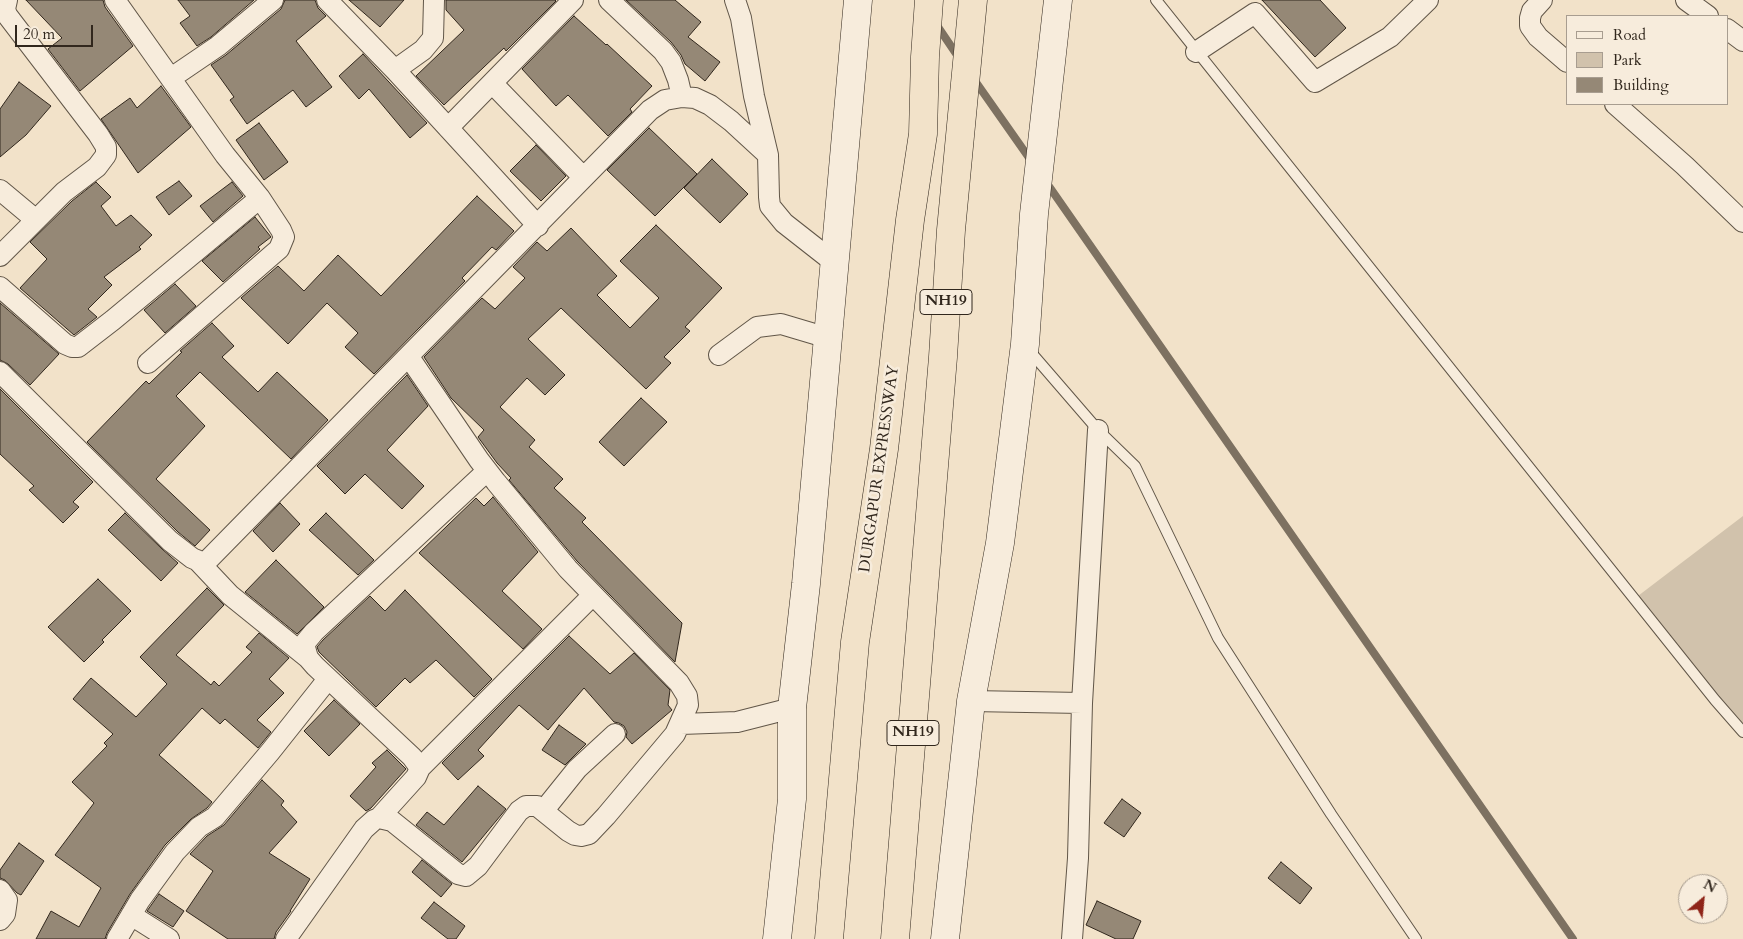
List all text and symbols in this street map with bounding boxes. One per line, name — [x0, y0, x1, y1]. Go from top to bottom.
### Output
scale bar — [18, 15, 95, 47]
legend — [1566, 15, 1728, 105]
text: 20 m — [23, 24, 55, 44]
text: Road — [1613, 25, 1646, 45]
text: Park — [1613, 50, 1642, 70]
text: Building — [1613, 75, 1669, 95]
road number: NH19 — [920, 290, 972, 314]
street label: DURGAPUR EXPRESSWAY — [856, 364, 904, 574]
road number: NH19 — [887, 720, 939, 746]
north arrow — [1678, 874, 1728, 924]
text: N — [1700, 875, 1720, 897]

